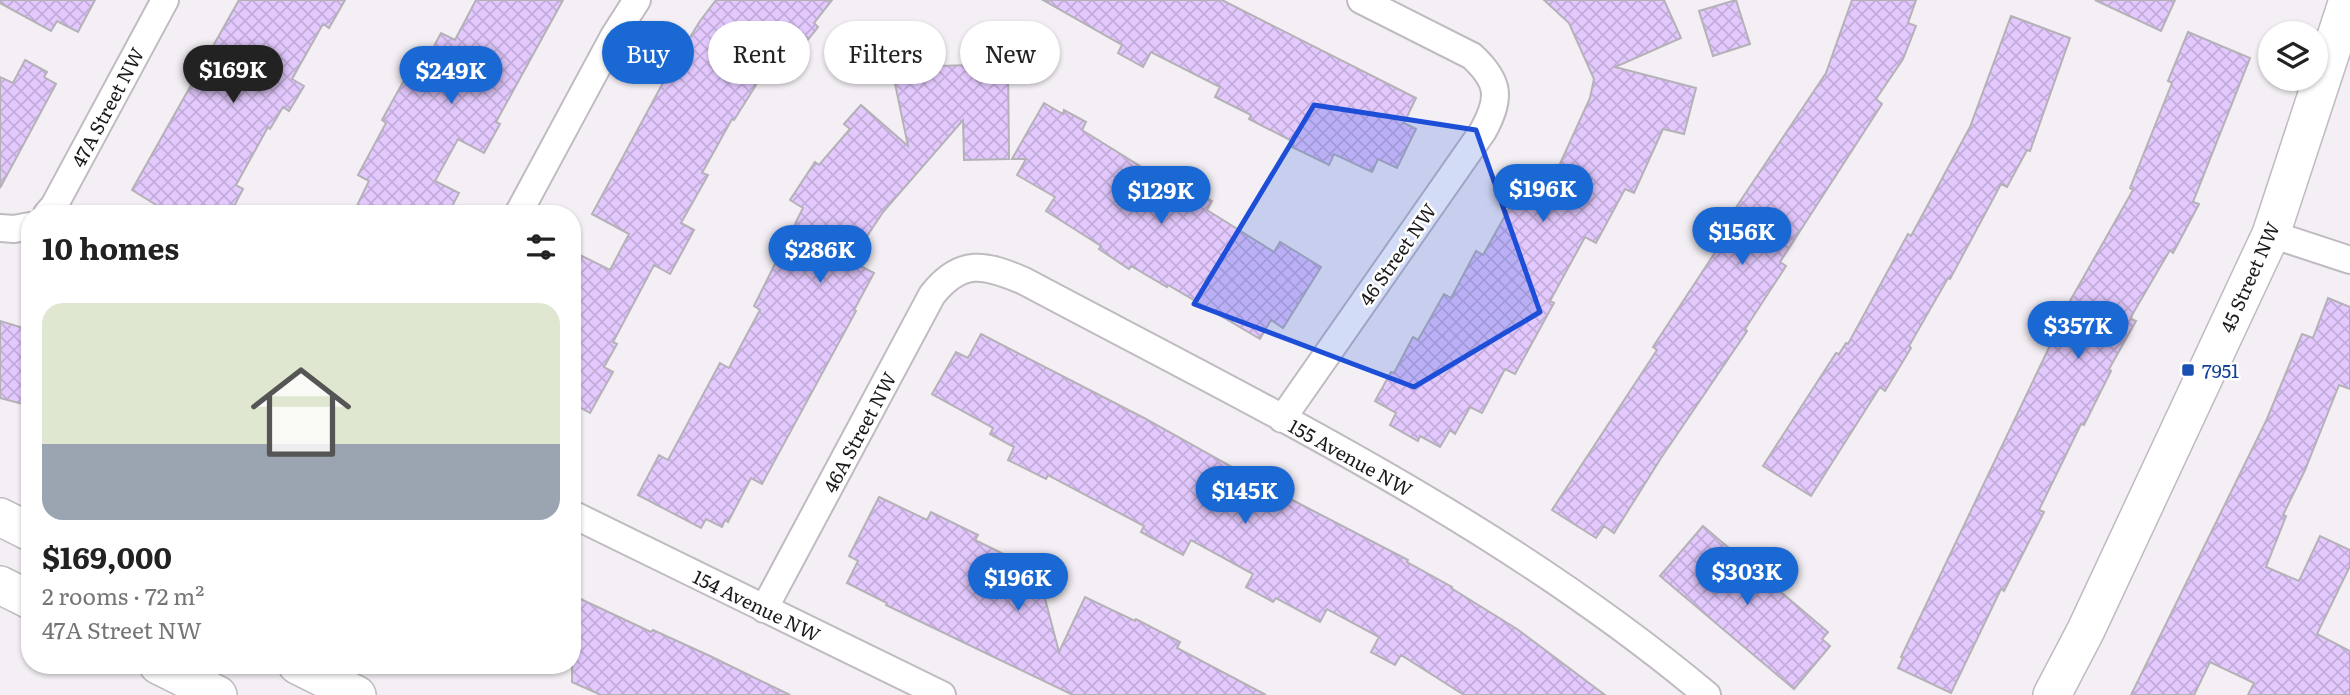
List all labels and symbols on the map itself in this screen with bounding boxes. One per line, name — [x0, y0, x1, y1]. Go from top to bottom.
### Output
street label: 47A Street NW — [64, 42, 150, 172]
pin: $169K — [184, 46, 282, 105]
pin: $249K — [402, 46, 500, 106]
pin: $196K — [1494, 164, 1592, 224]
pin: $129K — [1112, 166, 1210, 226]
street label: 46 Street NW — [1351, 197, 1443, 311]
pin: $156K — [1693, 208, 1791, 267]
street label: 45 Street NW — [2212, 217, 2286, 337]
pin: $286K — [771, 226, 869, 285]
pin: $357K — [2029, 302, 2127, 361]
place label: 7951 — [2202, 356, 2239, 384]
marker: 7951 — [2180, 362, 2196, 378]
street label: 46A Street NW — [815, 366, 903, 497]
street label: 155 Avenue NW — [1284, 411, 1418, 503]
pin: $145K — [1196, 466, 1294, 526]
pin: $303K — [1698, 548, 1796, 607]
pin: $196K — [969, 554, 1067, 613]
street label: 154 Avenue NW — [688, 562, 826, 648]

